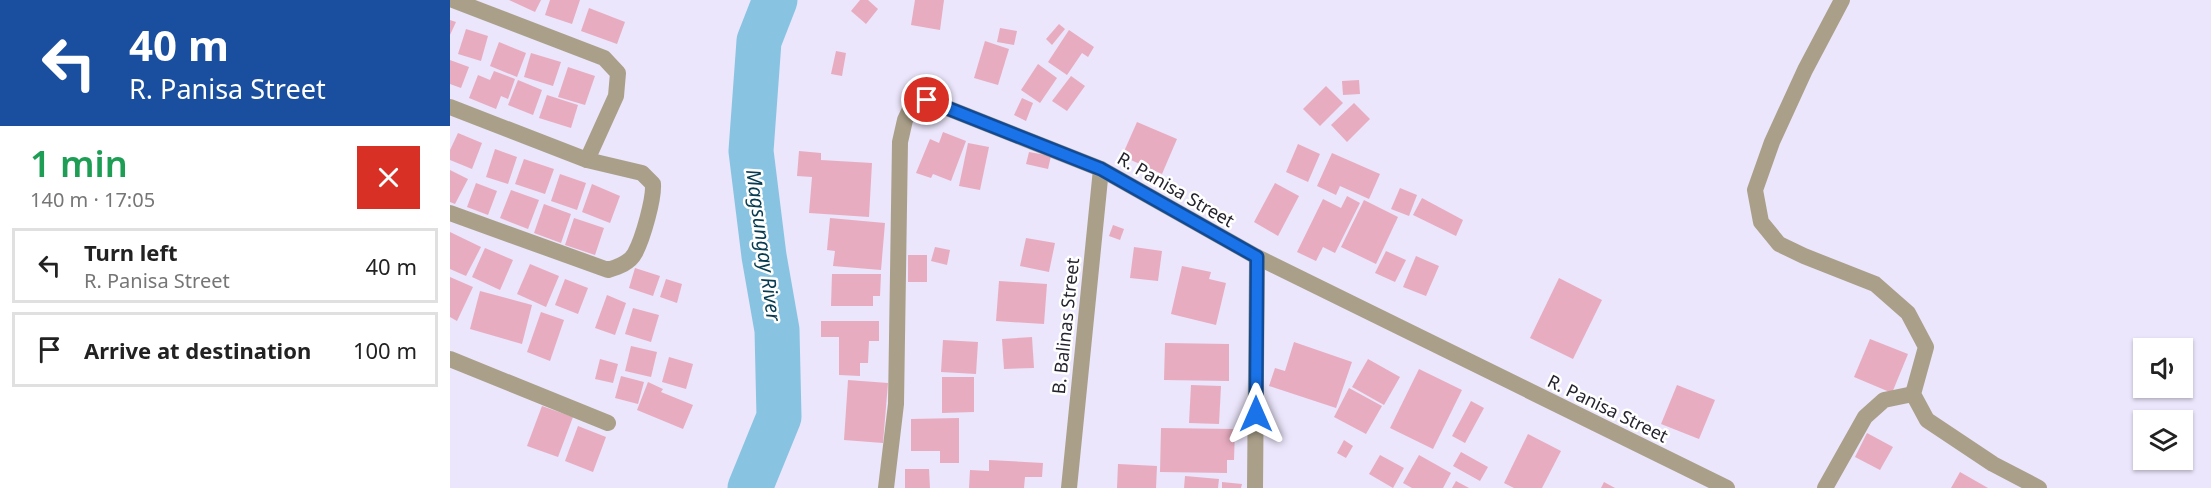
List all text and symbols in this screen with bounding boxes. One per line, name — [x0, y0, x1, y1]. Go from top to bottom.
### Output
text: 40 m — [129, 16, 229, 73]
icon: left — [30, 24, 108, 102]
text: R. Panisa Street — [129, 70, 326, 107]
pin — [901, 74, 952, 125]
icon: arrive — [910, 83, 943, 116]
text: 1 min — [30, 139, 128, 188]
button: close — [357, 146, 420, 209]
street label: R. Panisa Street — [1113, 146, 1239, 232]
water label: Magsungay River — [740, 167, 788, 324]
text: 140 m · 17:05 — [30, 186, 155, 213]
text: Turn left — [84, 237, 178, 267]
icon: left — [33, 249, 66, 282]
text: 40 m — [366, 251, 417, 281]
street label: B. Balinas Street — [1046, 256, 1084, 395]
text: R. Panisa Street — [84, 267, 230, 294]
icon: arrive — [33, 333, 66, 366]
text: Arrive at destination — [84, 335, 311, 365]
text: 100 m — [353, 335, 417, 365]
map controls — [2133, 338, 2193, 470]
button: sound — [2133, 338, 2193, 398]
street label: R. Panisa Street — [1544, 368, 1673, 448]
position arrow — [1224, 382, 1288, 446]
button: layers — [2133, 410, 2193, 470]

